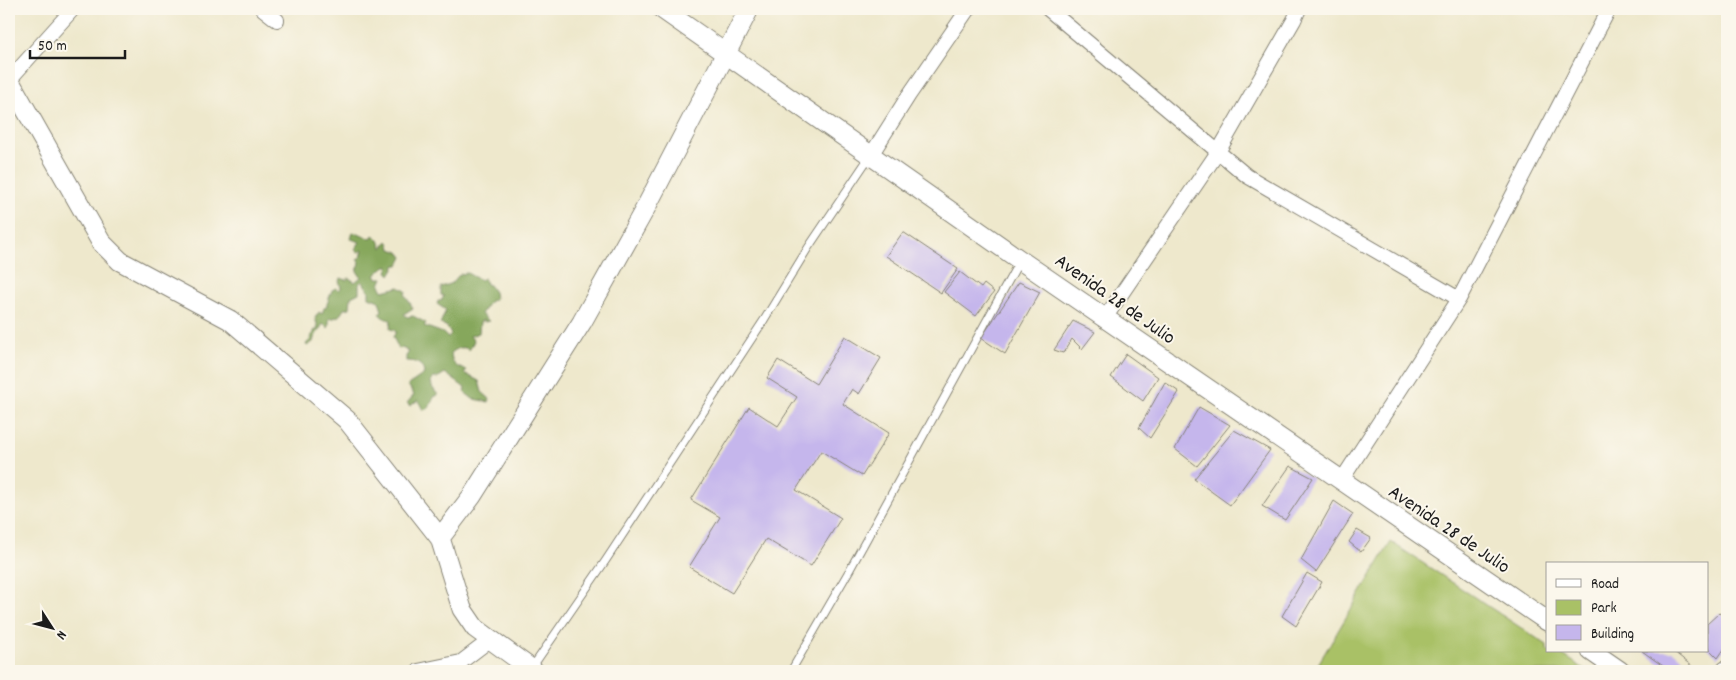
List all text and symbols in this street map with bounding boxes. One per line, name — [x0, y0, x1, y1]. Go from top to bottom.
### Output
scale bar — [30, 28, 125, 60]
text: 50 m — [38, 36, 67, 58]
street label: Avenida 28 de Julio — [1048, 248, 1180, 353]
street label: Avenida 28 de Julio — [1382, 479, 1515, 582]
legend — [1546, 562, 1708, 652]
text: Road — [1591, 574, 1619, 596]
text: Park — [1591, 598, 1617, 620]
north arrow — [28, 602, 78, 652]
text: Building — [1591, 624, 1634, 646]
text: N — [51, 626, 71, 643]

